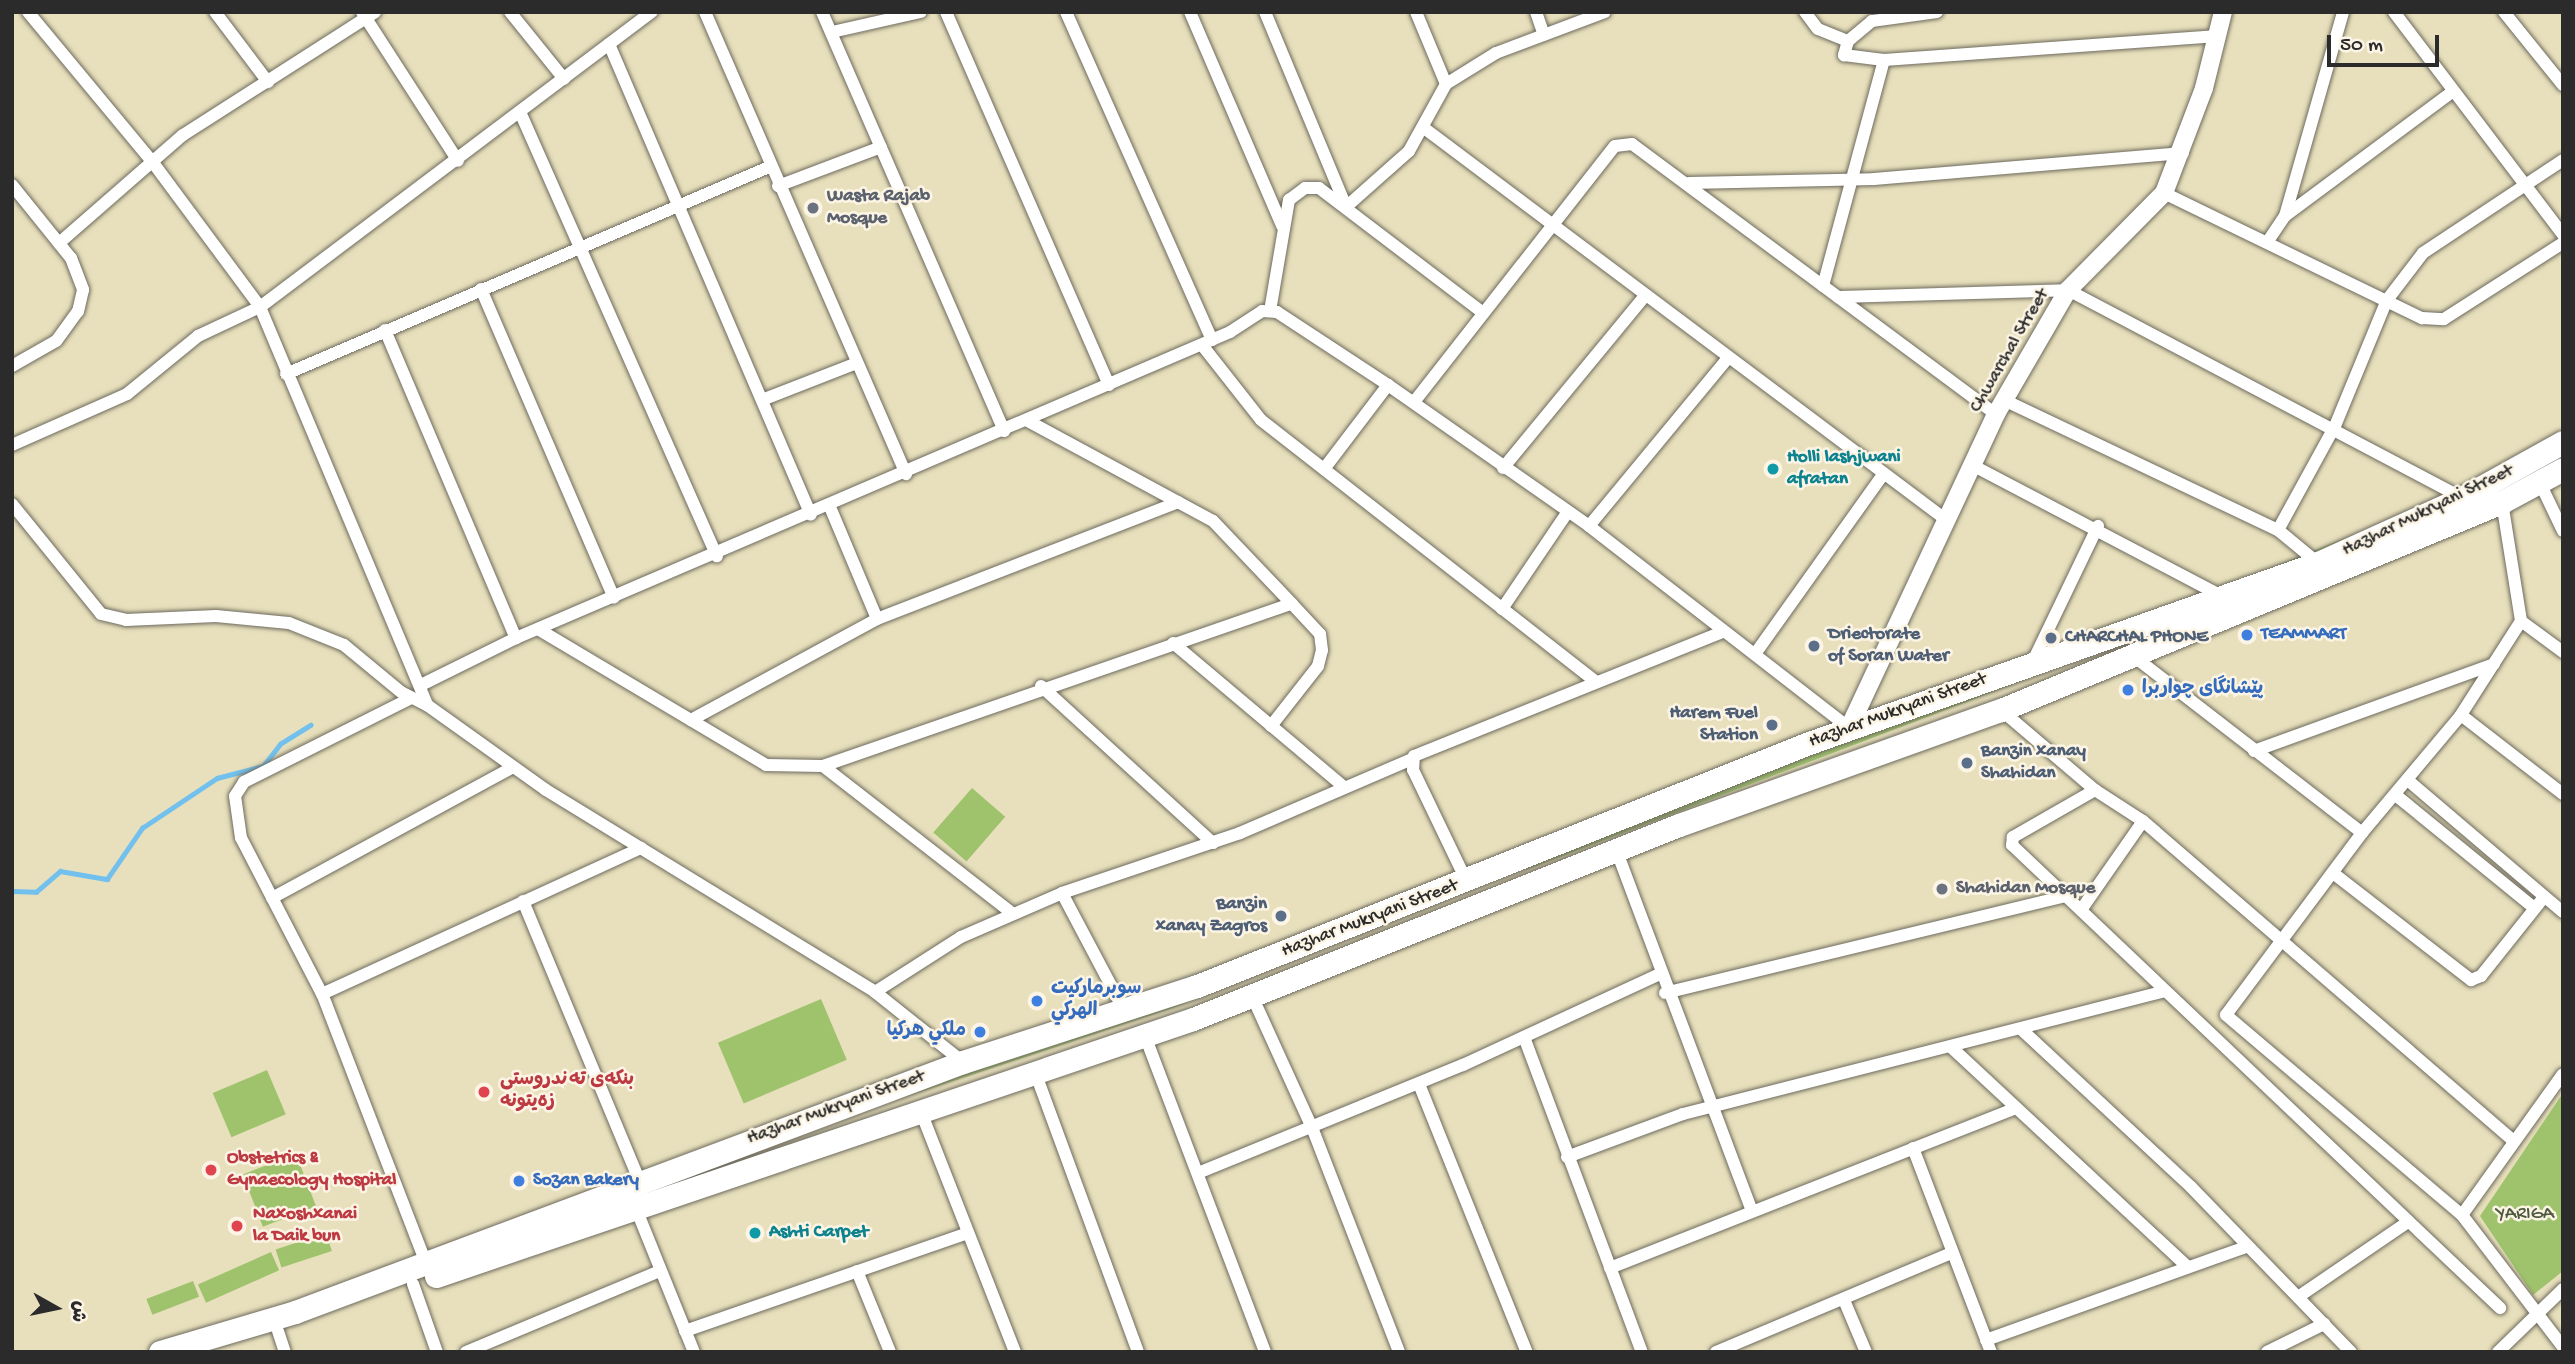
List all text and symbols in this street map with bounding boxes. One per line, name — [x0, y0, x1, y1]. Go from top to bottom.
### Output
scale bar — [2330, 21, 2442, 65]
text: 50 m — [2340, 34, 2383, 59]
place label: Wasta Rajab Mosque — [827, 186, 930, 230]
marker: Wasta Rajab Mosque — [805, 200, 821, 216]
street label: Chwarchal Street — [1965, 285, 2055, 417]
place label: Holli lashjwani afratan — [1787, 447, 1901, 491]
street label: Hazhar Mukryani Street — [2339, 460, 2517, 562]
marker: Holli lashjwani afratan — [1765, 461, 1781, 477]
place label: Driectorate of Soran Water — [1828, 624, 1949, 668]
place label: TEAMMART — [2261, 624, 2346, 646]
place label: CHARCHAL PHONE — [2065, 627, 2208, 649]
marker: TEAMMART — [2239, 627, 2255, 643]
marker: CHARCHAL PHONE — [2043, 630, 2059, 646]
marker: Driectorate of Soran Water — [1806, 638, 1822, 654]
street label: Hazhar Mukryani Street — [1806, 668, 1990, 754]
place label: پێشانگای چواربرا — [2142, 679, 2263, 701]
marker: پێشانگای چواربرا — [2120, 682, 2136, 698]
place label: Harem Fuel Station — [1669, 703, 1758, 747]
marker: Harem Fuel Station — [1764, 717, 1780, 733]
place label: Banzin xanay Shahidan — [1981, 741, 2086, 785]
marker: Banzin xanay Shahidan — [1959, 755, 1975, 771]
street label: Hazhar Mukryani Street — [1279, 875, 1461, 963]
place label: Shahidan Mosque — [1956, 878, 2095, 900]
marker: Shahidan Mosque — [1934, 881, 1950, 897]
place label: Banzin xanay Zagros — [1156, 894, 1267, 938]
marker: Banzin xanay Zagros — [1273, 908, 1289, 924]
place label: سوبرماركيت الهركي — [1051, 979, 1141, 1023]
marker: سوبرماركيت الهركي — [1029, 993, 1045, 1009]
place label: ملكي هركيا — [887, 1021, 966, 1043]
marker: ملكي هركيا — [972, 1024, 988, 1040]
street label: Hazhar Mukryani Street — [744, 1065, 928, 1151]
place label: بنکەی تەندروستی زەیتونە — [500, 1070, 634, 1114]
marker: بنکەی تەندروستی زەیتونە — [474, 1082, 494, 1102]
place label: Obstetrics & Gynaecology Hospital — [227, 1148, 396, 1192]
marker: Obstetrics & Gynaecology Hospital — [201, 1160, 221, 1180]
place label: Sozan Bakery — [533, 1170, 639, 1192]
marker: Sozan Bakery — [511, 1173, 527, 1189]
place label: Naxoshxanai la Daik bun — [253, 1204, 357, 1248]
park label: YARIGA — [2496, 1204, 2554, 1226]
marker: Naxoshxanai la Daik bun — [227, 1216, 247, 1236]
place label: Ashti Carpet — [769, 1222, 868, 1244]
marker: Ashti Carpet — [747, 1225, 763, 1241]
north arrow — [21, 1273, 91, 1343]
text: ش — [64, 1299, 90, 1323]

